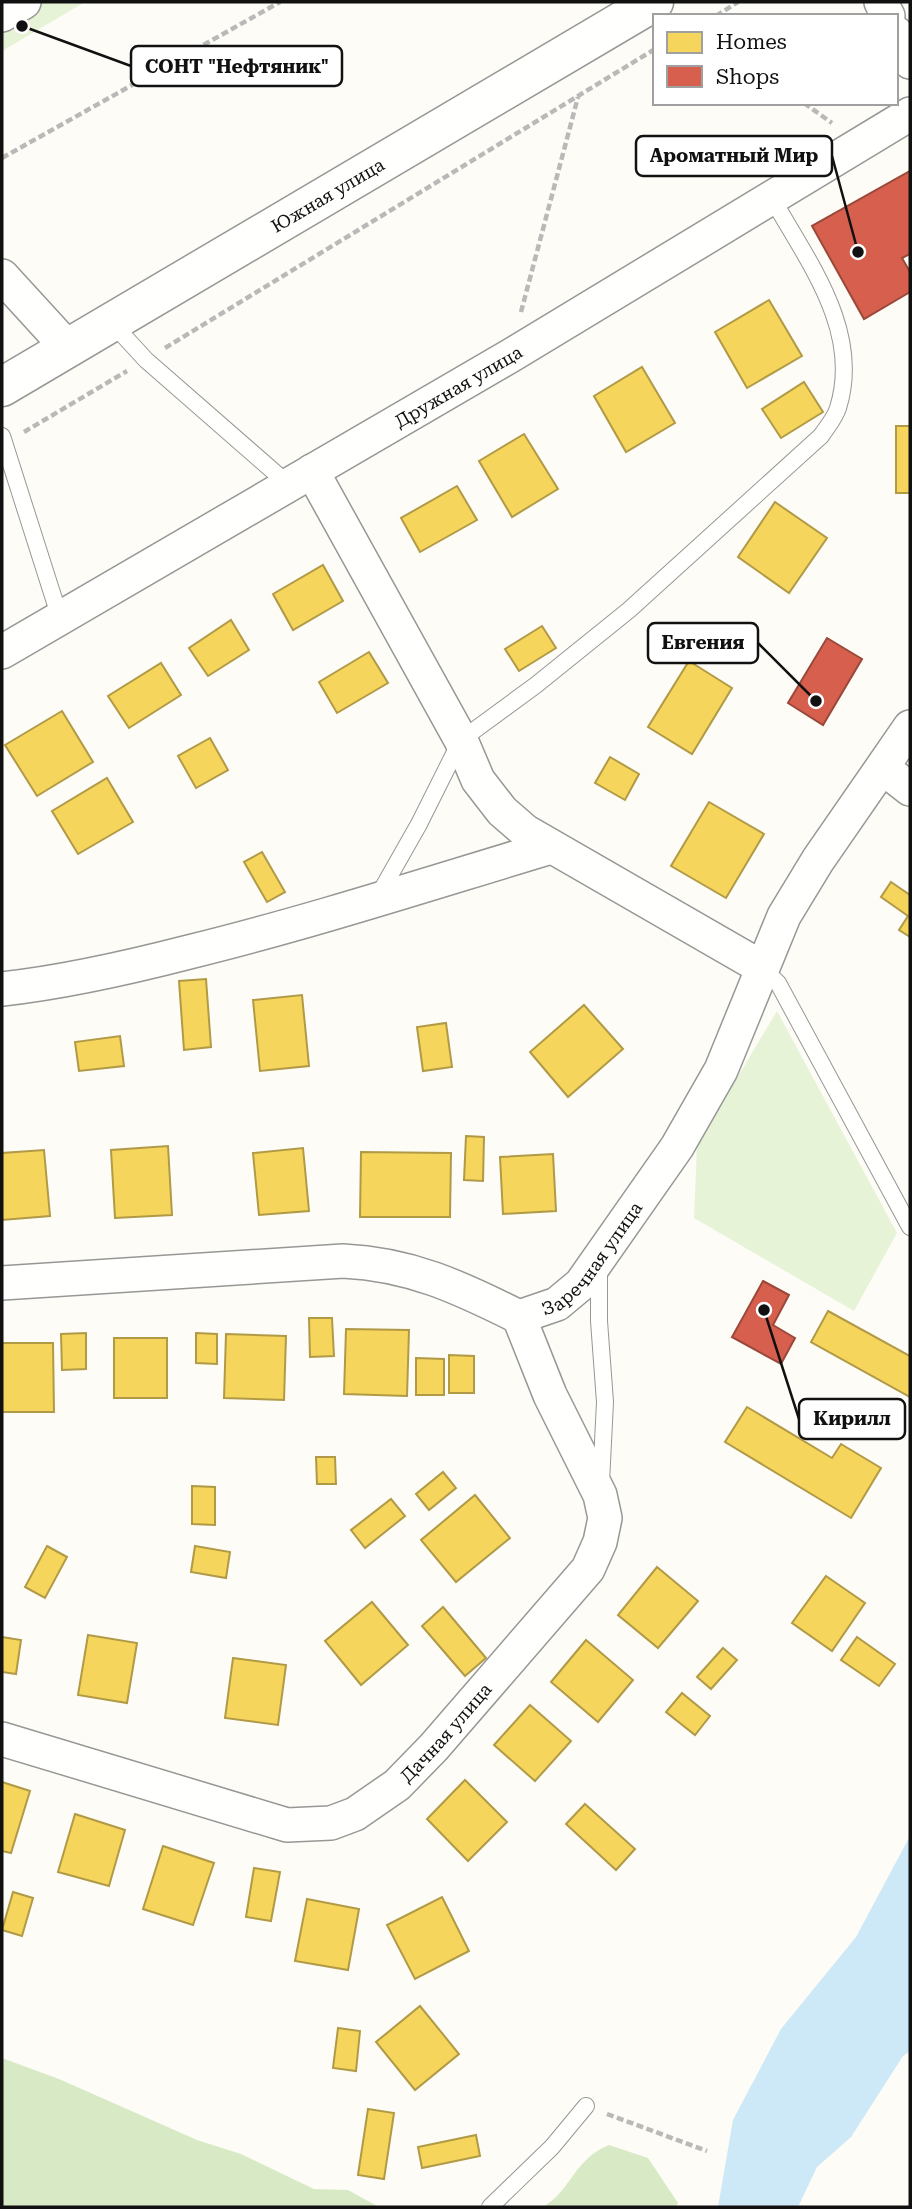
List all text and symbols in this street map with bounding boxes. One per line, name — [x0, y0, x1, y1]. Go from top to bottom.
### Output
legend — [653, 14, 898, 105]
text: Homes — [716, 30, 787, 54]
callout: СОНТ "Нефтяник" — [131, 46, 342, 86]
text: СОНТ "Нефтяник" — [145, 55, 329, 78]
text: Shops — [716, 65, 779, 89]
callout: Ароматный Мир — [636, 136, 832, 176]
text: Ароматный Мир — [650, 144, 819, 167]
street label: Южная улица — [267, 153, 388, 236]
street label: Дружная улица — [391, 341, 526, 432]
callout: Евгения — [648, 623, 758, 663]
text: Евгения — [662, 631, 744, 654]
street label: Заречная улица — [539, 1197, 646, 1319]
callout: Кирилл — [799, 1399, 905, 1439]
text: Кирилл — [813, 1407, 891, 1430]
street label: Дачная улица — [395, 1678, 495, 1786]

